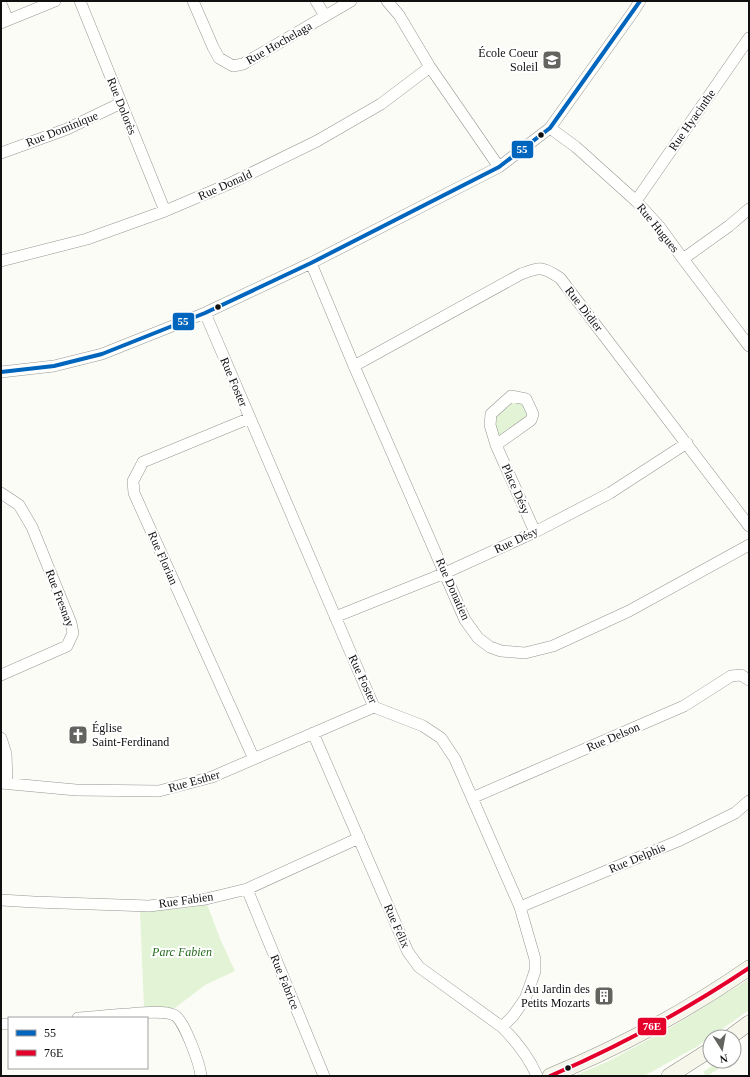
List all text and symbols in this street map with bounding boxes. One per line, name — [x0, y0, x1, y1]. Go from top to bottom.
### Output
street label: Rue Hochelaga — [244, 18, 315, 67]
place label: École Coeur Soleil — [478, 46, 539, 74]
school or university icon: École Coeur Soleil — [541, 49, 563, 71]
street label: Rue Dolorès — [104, 75, 140, 137]
street label: Rue Hyacinthe — [666, 87, 718, 153]
street label: Rue Dominique — [24, 108, 100, 150]
unlabelled marker — [536, 130, 546, 140]
line badge: 55 — [511, 140, 534, 159]
text: 55 — [517, 143, 528, 155]
street label: Rue Donald — [196, 167, 254, 203]
street label: Rue Hugues — [634, 201, 682, 256]
street label: Rue Didier — [562, 284, 606, 334]
unlabelled marker — [213, 302, 223, 312]
line badge: 55 — [172, 312, 195, 331]
text: 55 — [178, 315, 189, 327]
street label: Rue Foster — [217, 355, 251, 409]
street label: Place Désy — [499, 462, 533, 516]
street label: Rue Désy — [492, 524, 540, 556]
street label: Rue Florian — [145, 529, 181, 587]
street label: Rue Donatien — [433, 556, 473, 622]
street label: Rue Fresnay — [43, 567, 77, 629]
street label: Rue Foster — [346, 652, 380, 706]
street label: Rue Delson — [584, 720, 642, 754]
place label: Église Saint-Ferdinand — [92, 721, 169, 749]
church icon: Église Saint-Ferdinand — [67, 724, 89, 746]
street label: Rue Esther — [167, 767, 221, 795]
street label: Rue Delphis — [607, 840, 667, 876]
street label: Rue Fabien — [158, 889, 214, 911]
street label: Rue Félix — [381, 902, 413, 950]
park label: Parc Fabien — [151, 945, 212, 959]
street label: Rue Fabrice — [268, 952, 302, 1012]
place label: Au Jardin des Petits Mozarts — [521, 982, 590, 1010]
building icon: Au Jardin des Petits Mozarts — [593, 985, 615, 1007]
legend — [8, 1017, 148, 1069]
line badge: 76E — [637, 1017, 667, 1036]
text: 76E — [643, 1020, 661, 1032]
text: 55 — [44, 1026, 56, 1040]
north arrow — [702, 1029, 742, 1069]
text: 76E — [44, 1046, 63, 1060]
text: N — [719, 1052, 729, 1065]
unlabelled marker — [563, 1063, 573, 1073]

